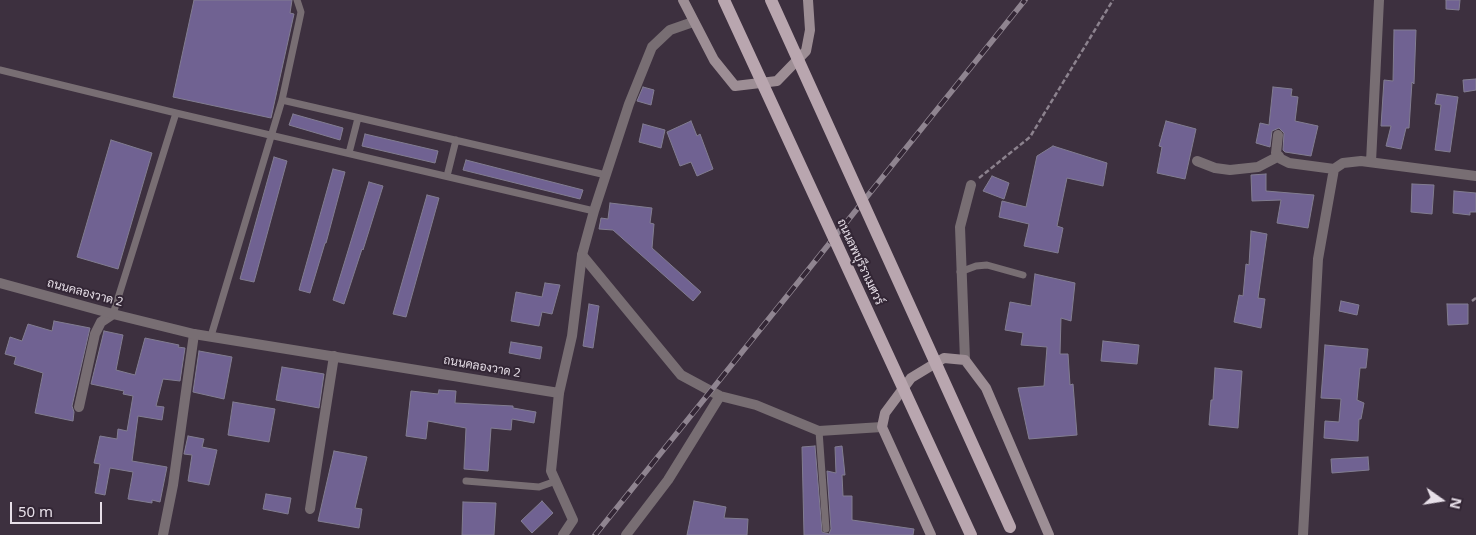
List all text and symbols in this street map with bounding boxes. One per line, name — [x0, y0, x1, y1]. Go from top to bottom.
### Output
street label: ถนนลพบุรีราเมศวร์ — [834, 217, 886, 307]
street label: ถนนคลองวาด 2 — [45, 276, 125, 310]
street label: ถนนคลองวาด 2 — [442, 353, 522, 381]
north arrow — [1416, 475, 1466, 525]
scale bar — [12, 492, 105, 524]
text: N — [1446, 496, 1467, 511]
text: 50 m — [18, 501, 53, 521]

